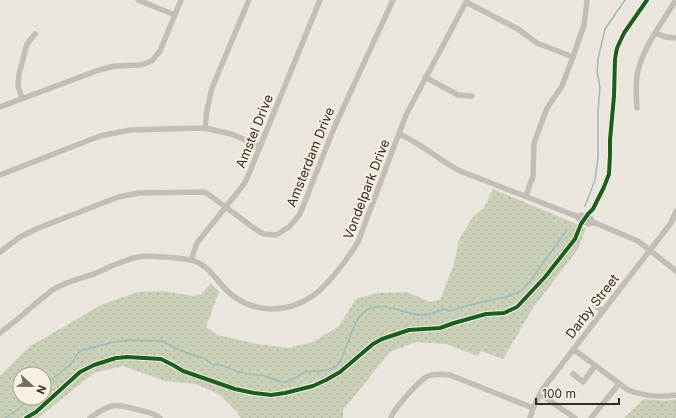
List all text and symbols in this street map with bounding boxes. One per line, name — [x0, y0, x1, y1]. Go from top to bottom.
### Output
street label: Amstel Drive — [232, 92, 276, 170]
street label: Amsterdam Drive — [283, 105, 337, 209]
street label: Vondelpark Drive — [340, 137, 392, 241]
street label: Darby Street — [562, 271, 622, 341]
north arrow — [12, 366, 52, 406]
scale bar — [536, 380, 619, 406]
text: N — [33, 383, 49, 396]
text: 100 m — [542, 386, 576, 401]

